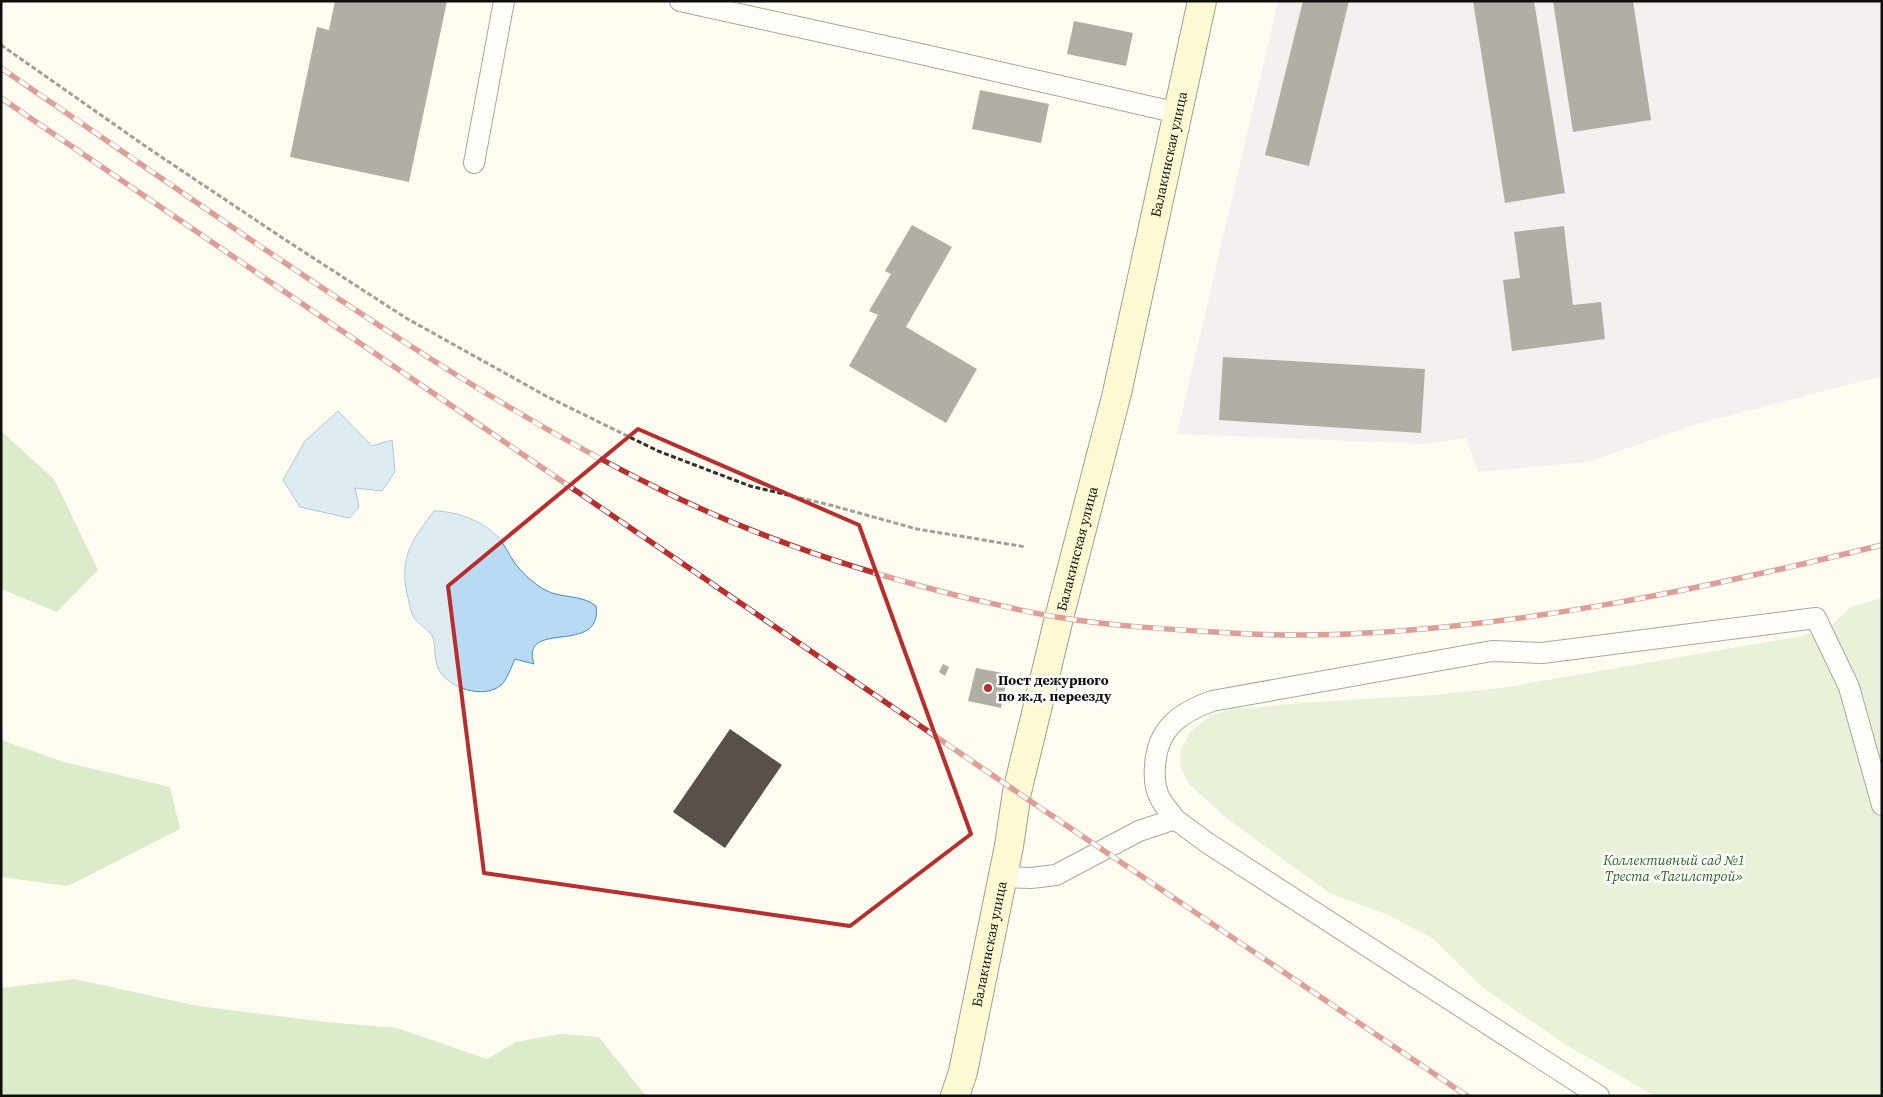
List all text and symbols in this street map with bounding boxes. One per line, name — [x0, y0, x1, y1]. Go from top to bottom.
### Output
street label: Балакинская улица — [1145, 89, 1192, 219]
street label: Балакинская улица — [1051, 483, 1103, 613]
place label: Пост дежурного по ж.д. переезду — [998, 670, 1112, 706]
marker: Пост дежурного по ж.д. переезду — [982, 682, 994, 694]
park label: Коллективный сад №1 Треста «Тагилстрой» — [1602, 850, 1745, 886]
street label: Балакинская улица — [966, 878, 1012, 1009]

